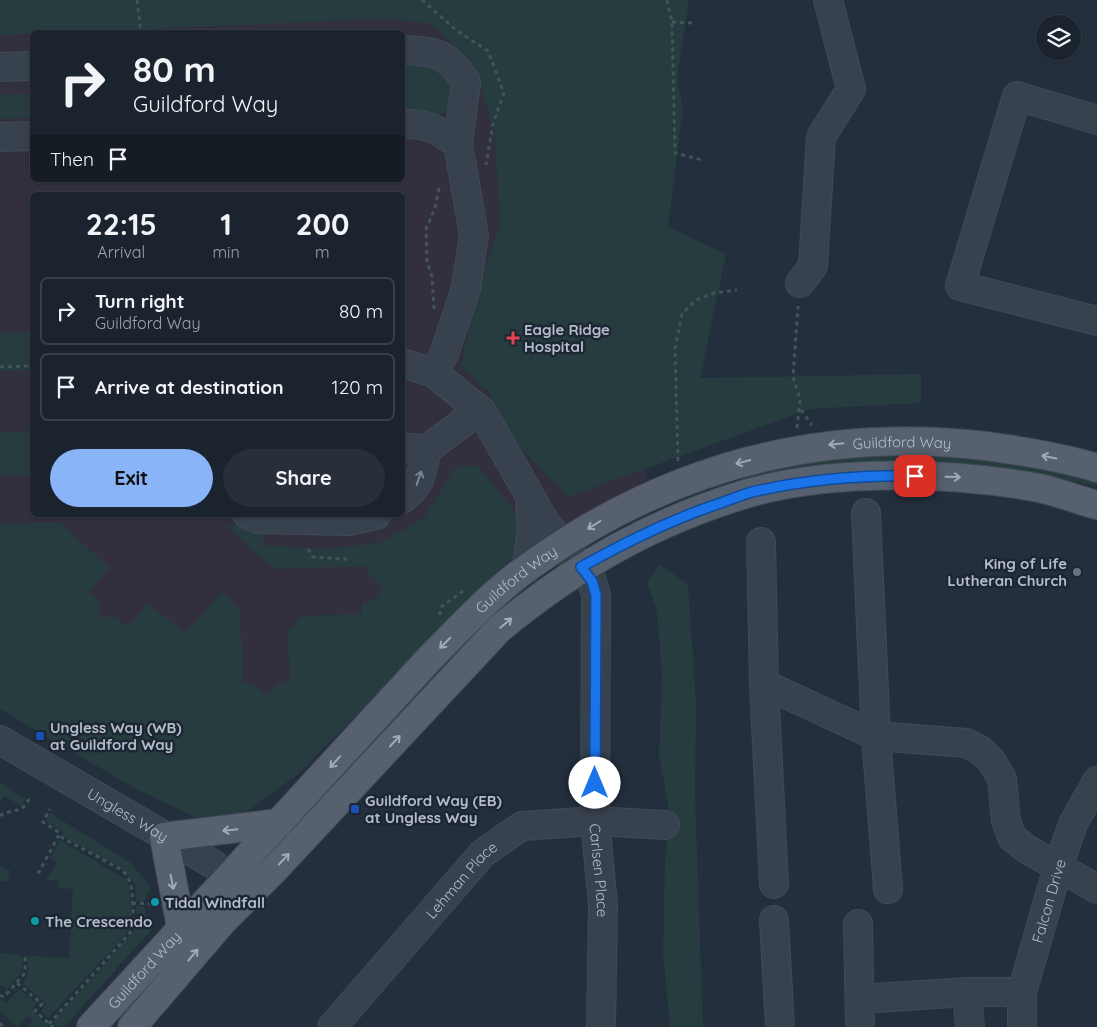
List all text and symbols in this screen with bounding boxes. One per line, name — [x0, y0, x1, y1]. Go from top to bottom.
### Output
map controls — [1036, 15, 1081, 60]
button: layers — [1036, 15, 1081, 60]
text: 80 m — [133, 47, 216, 91]
icon: right — [50, 50, 115, 115]
text: Guildford Way — [133, 90, 278, 118]
icon: arrive — [104, 145, 132, 173]
text: Then — [50, 147, 94, 171]
text: 22:15 — [86, 205, 157, 243]
text: 1 — [220, 205, 232, 243]
text: 200 — [295, 205, 349, 243]
text: Arrival — [97, 242, 145, 262]
text: min — [213, 242, 240, 262]
text: m — [315, 242, 330, 262]
text: Turn right — [95, 289, 184, 313]
icon: right — [52, 297, 80, 325]
text: 80 m — [339, 299, 383, 323]
text: Guildford Way — [95, 313, 201, 333]
place label: Eagle Ridge Hospital — [524, 320, 610, 356]
marker: Eagle Ridge Hospital — [506, 331, 520, 345]
icon: arrive — [52, 373, 80, 401]
text: Arrive at destination — [95, 375, 284, 399]
text: 120 m — [332, 375, 383, 399]
street label: Guildford Way — [852, 432, 952, 453]
one-way arrow — [828, 439, 844, 449]
button: Exit — [50, 449, 213, 507]
button: Share — [223, 449, 385, 507]
one-way arrow — [1042, 452, 1058, 461]
pin — [894, 455, 936, 497]
one-way arrow — [735, 458, 751, 467]
icon: arrive — [901, 462, 929, 490]
one-way arrow — [415, 470, 425, 486]
one-way arrow — [945, 473, 961, 482]
one-way arrow — [587, 520, 601, 530]
street label: Guildford Way — [471, 541, 560, 617]
place label: King of Life Lutheran Church — [947, 554, 1067, 590]
marker: King of Life Lutheran Church — [1071, 566, 1083, 578]
one-way arrow — [500, 617, 513, 628]
one-way arrow — [439, 636, 451, 649]
place label: Ungless Way (WB) at Guildford Way — [50, 718, 182, 754]
marker: Ungless Way (WB) at Guildford Way — [34, 730, 46, 742]
one-way arrow — [389, 734, 401, 747]
one-way arrow — [329, 756, 341, 768]
position arrow — [568, 756, 620, 808]
street label: Ungless Way — [84, 783, 172, 845]
place label: Guildford Way (EB) at Ungless Way — [365, 791, 502, 827]
marker: Guildford Way (EB) at Ungless Way — [349, 803, 361, 815]
street label: Carlsen Place — [586, 823, 613, 918]
one-way arrow — [223, 825, 239, 835]
street label: Lehman Place — [421, 837, 501, 922]
one-way arrow — [278, 853, 290, 866]
street label: Falcon Drive — [1027, 856, 1070, 945]
one-way arrow — [168, 874, 178, 890]
place label: Tidal Windfall — [165, 893, 265, 912]
marker: Tidal Windfall — [149, 896, 161, 908]
place label: The Crescendo — [45, 912, 152, 931]
marker: The Crescendo — [29, 915, 41, 927]
street label: Guildford Way — [103, 927, 184, 1012]
one-way arrow — [188, 949, 199, 962]

